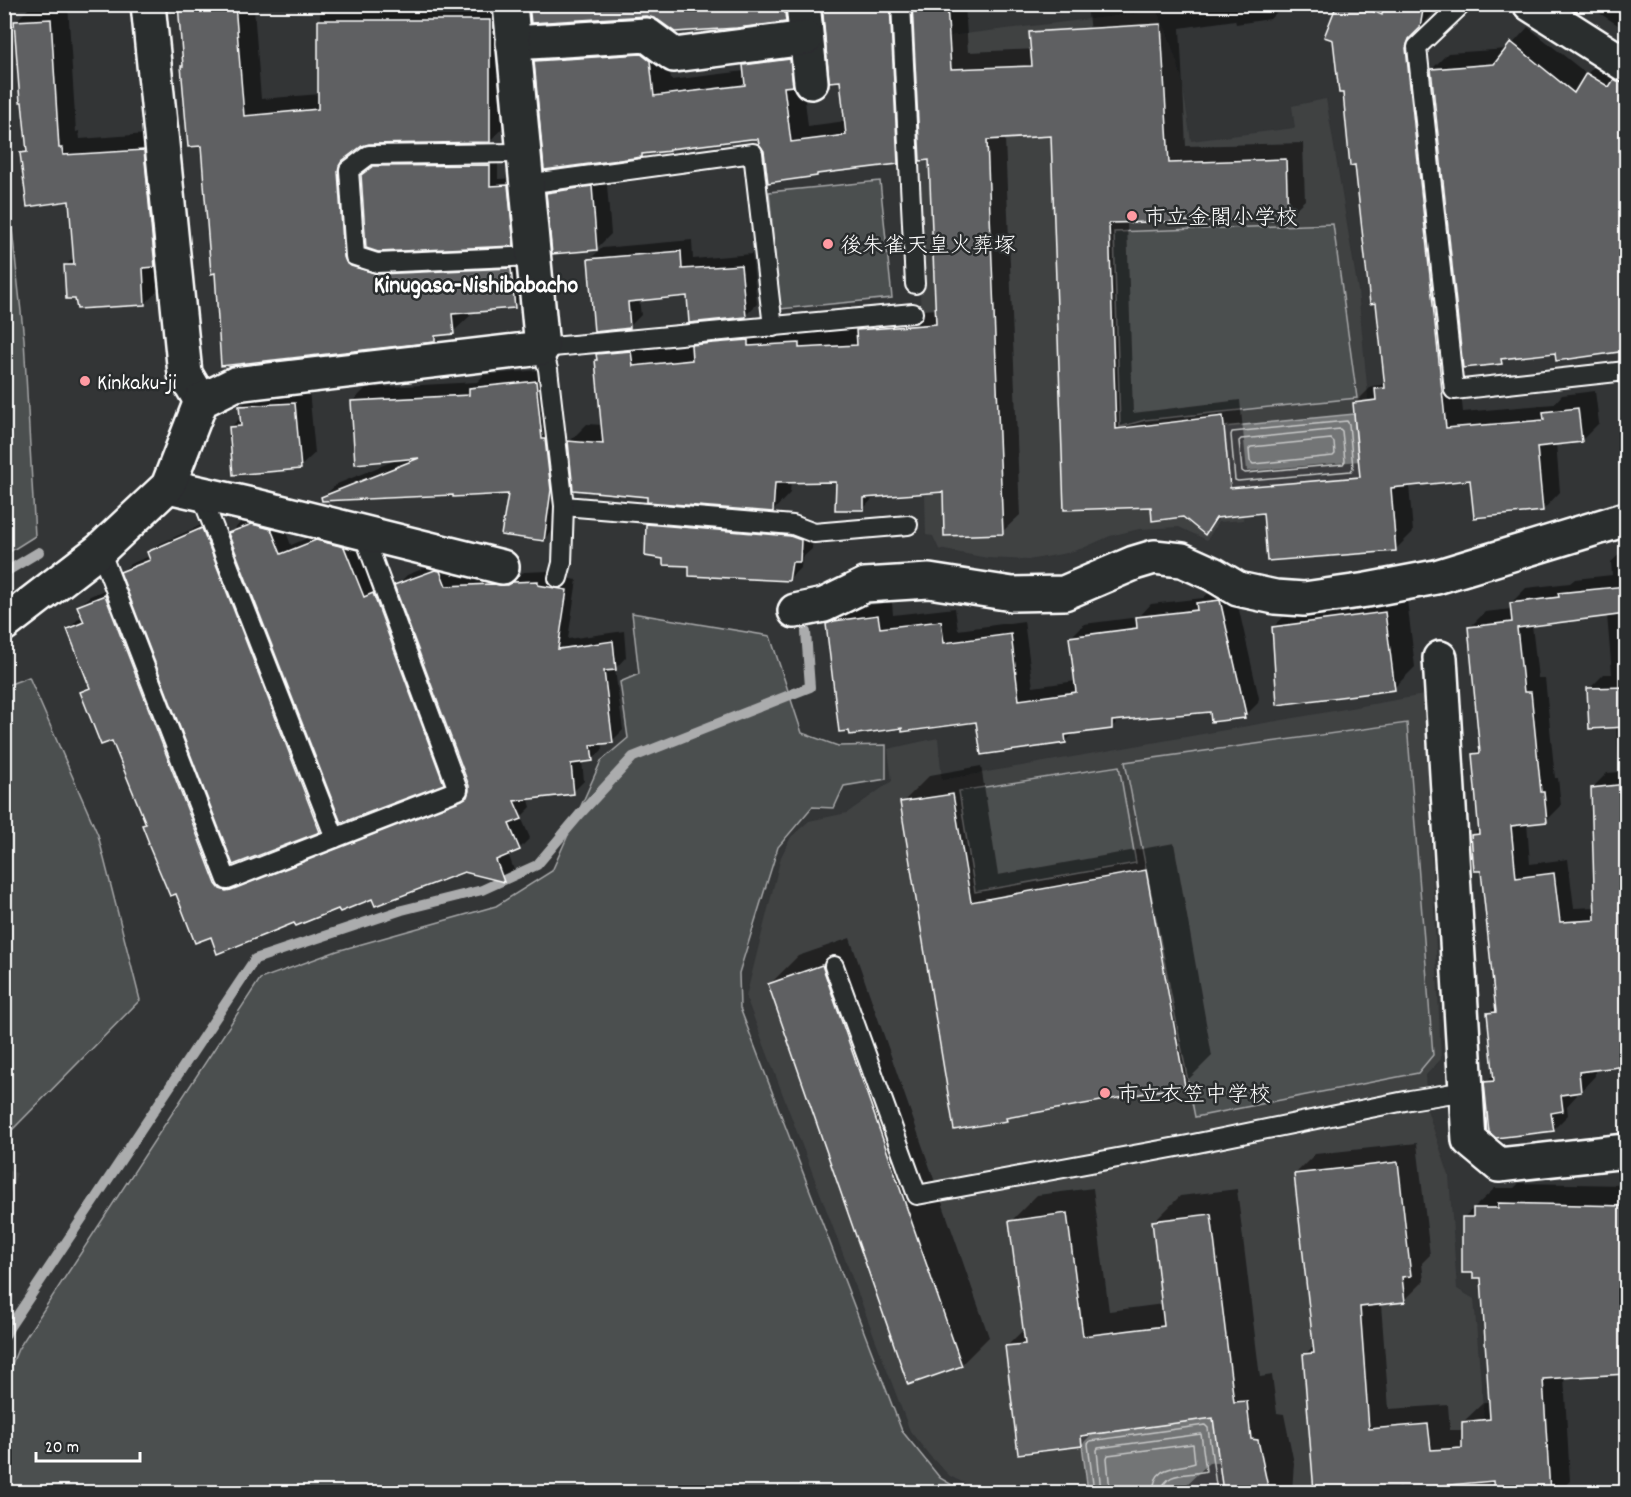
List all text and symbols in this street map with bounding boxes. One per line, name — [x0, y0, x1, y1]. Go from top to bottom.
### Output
place label: 市立金閣小学校 — [1144, 204, 1298, 235]
marker: 市立金閣小学校 — [1125, 209, 1139, 223]
place label: 後朱雀天皇火葬塚 — [840, 232, 1016, 263]
marker: 後朱雀天皇火葬塚 — [821, 237, 835, 251]
district label: Kinugasa-Nishibabacho — [374, 270, 579, 304]
place label: Kinkaku-ji — [97, 369, 177, 400]
marker: Kinkaku-ji — [78, 374, 92, 388]
place label: 市立衣笠中学校 — [1117, 1081, 1271, 1112]
marker: 市立衣笠中学校 — [1098, 1086, 1112, 1100]
scale bar — [36, 1425, 140, 1463]
text: 20 m — [45, 1436, 79, 1461]

